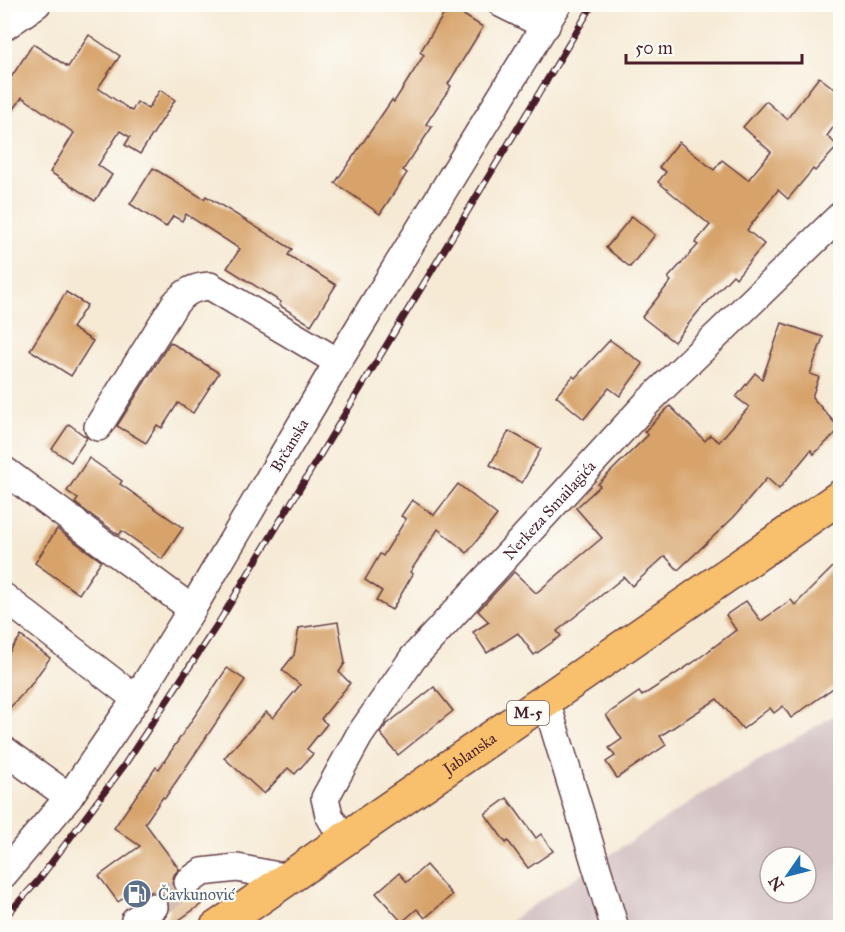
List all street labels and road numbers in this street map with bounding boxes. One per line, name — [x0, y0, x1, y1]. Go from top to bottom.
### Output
street label: Brčanska — [266, 415, 313, 475]
street label: Nerkeza Smailagića — [499, 456, 600, 564]
road number: M-5 — [507, 701, 549, 725]
street label: Jablanska — [438, 728, 500, 780]

